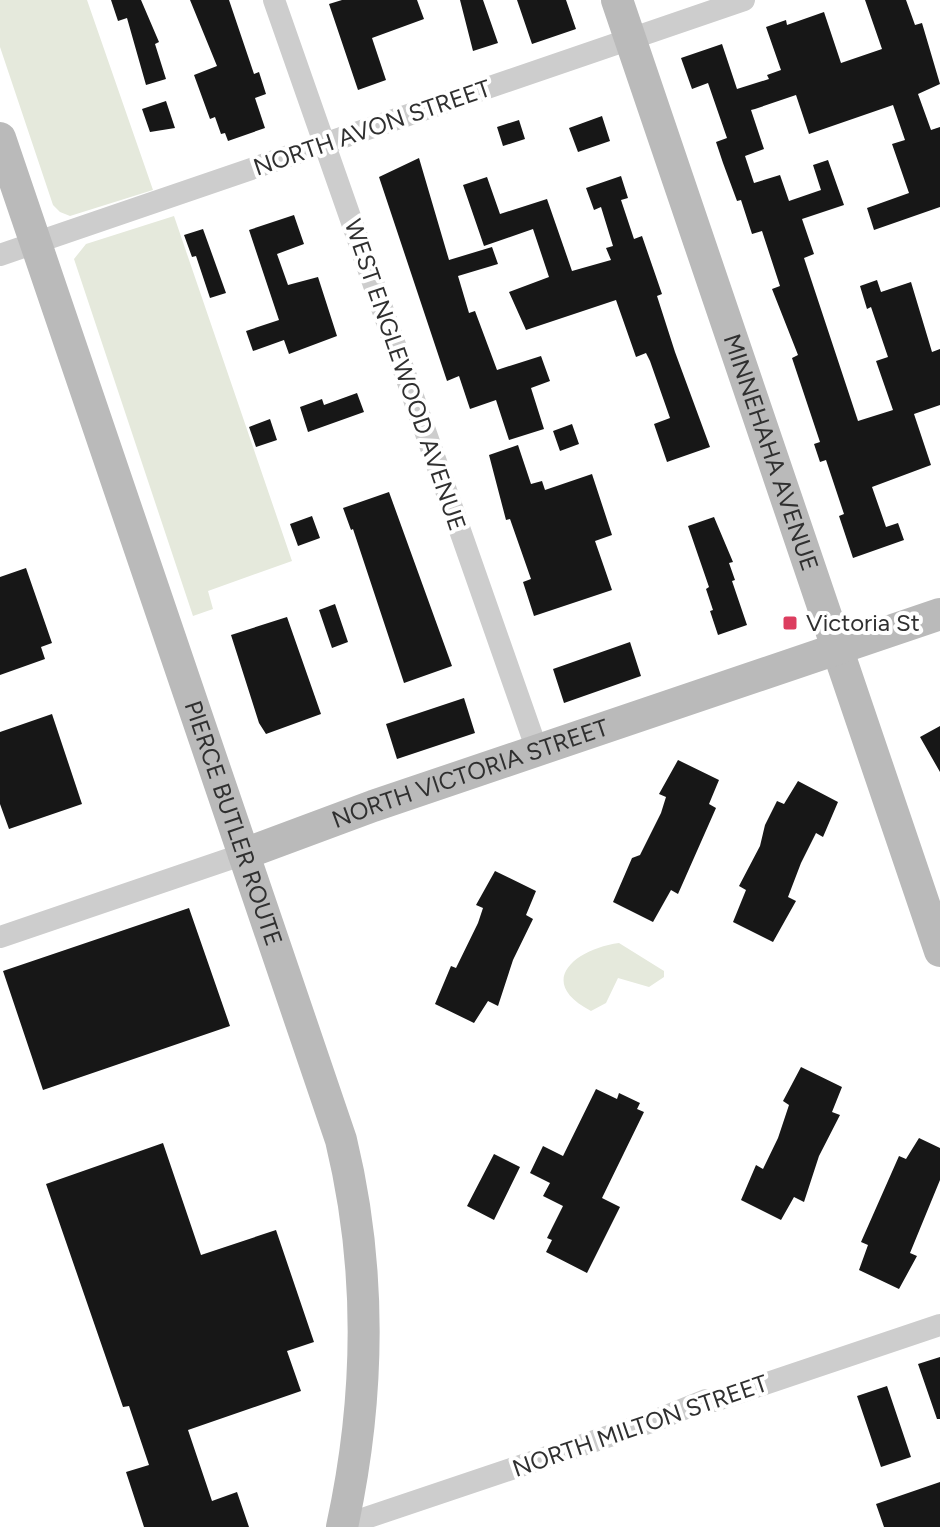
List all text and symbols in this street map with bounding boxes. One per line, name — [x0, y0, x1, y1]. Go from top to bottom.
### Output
street label: NORTH AVON STREET — [249, 73, 494, 182]
street label: WEST ENGLEWOOD AVENUE — [338, 215, 472, 534]
street label: MINNEHAHA AVENUE — [718, 330, 825, 575]
place label: Victoria St — [806, 608, 920, 637]
marker: Victoria St — [781, 614, 799, 632]
street label: PIERCE BUTLER ROUTE — [179, 697, 289, 950]
street label: NORTH VICTORIA STREET — [328, 712, 612, 834]
street label: NORTH MILTON STREET — [508, 1368, 771, 1483]

